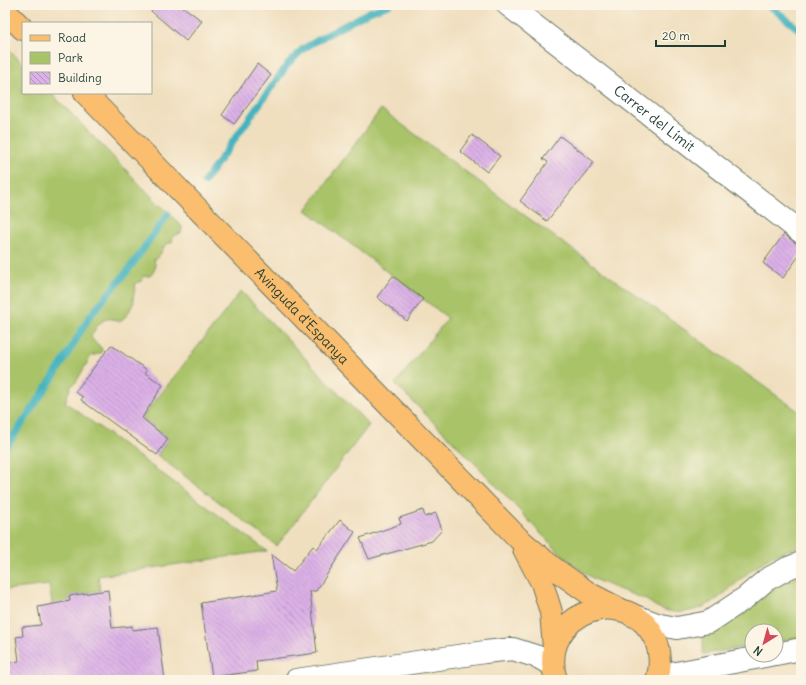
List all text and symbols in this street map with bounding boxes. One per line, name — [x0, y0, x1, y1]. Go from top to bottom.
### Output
legend — [22, 22, 152, 94]
scale bar — [656, 22, 725, 48]
text: 20 m — [662, 28, 690, 43]
text: Road — [58, 30, 86, 45]
text: Park — [58, 50, 83, 65]
text: Building — [58, 70, 102, 85]
street label: Carrer del Límit — [610, 81, 699, 156]
street label: Avinguda d'Espanya — [251, 264, 353, 368]
north arrow — [744, 623, 784, 663]
text: N — [751, 643, 765, 659]

